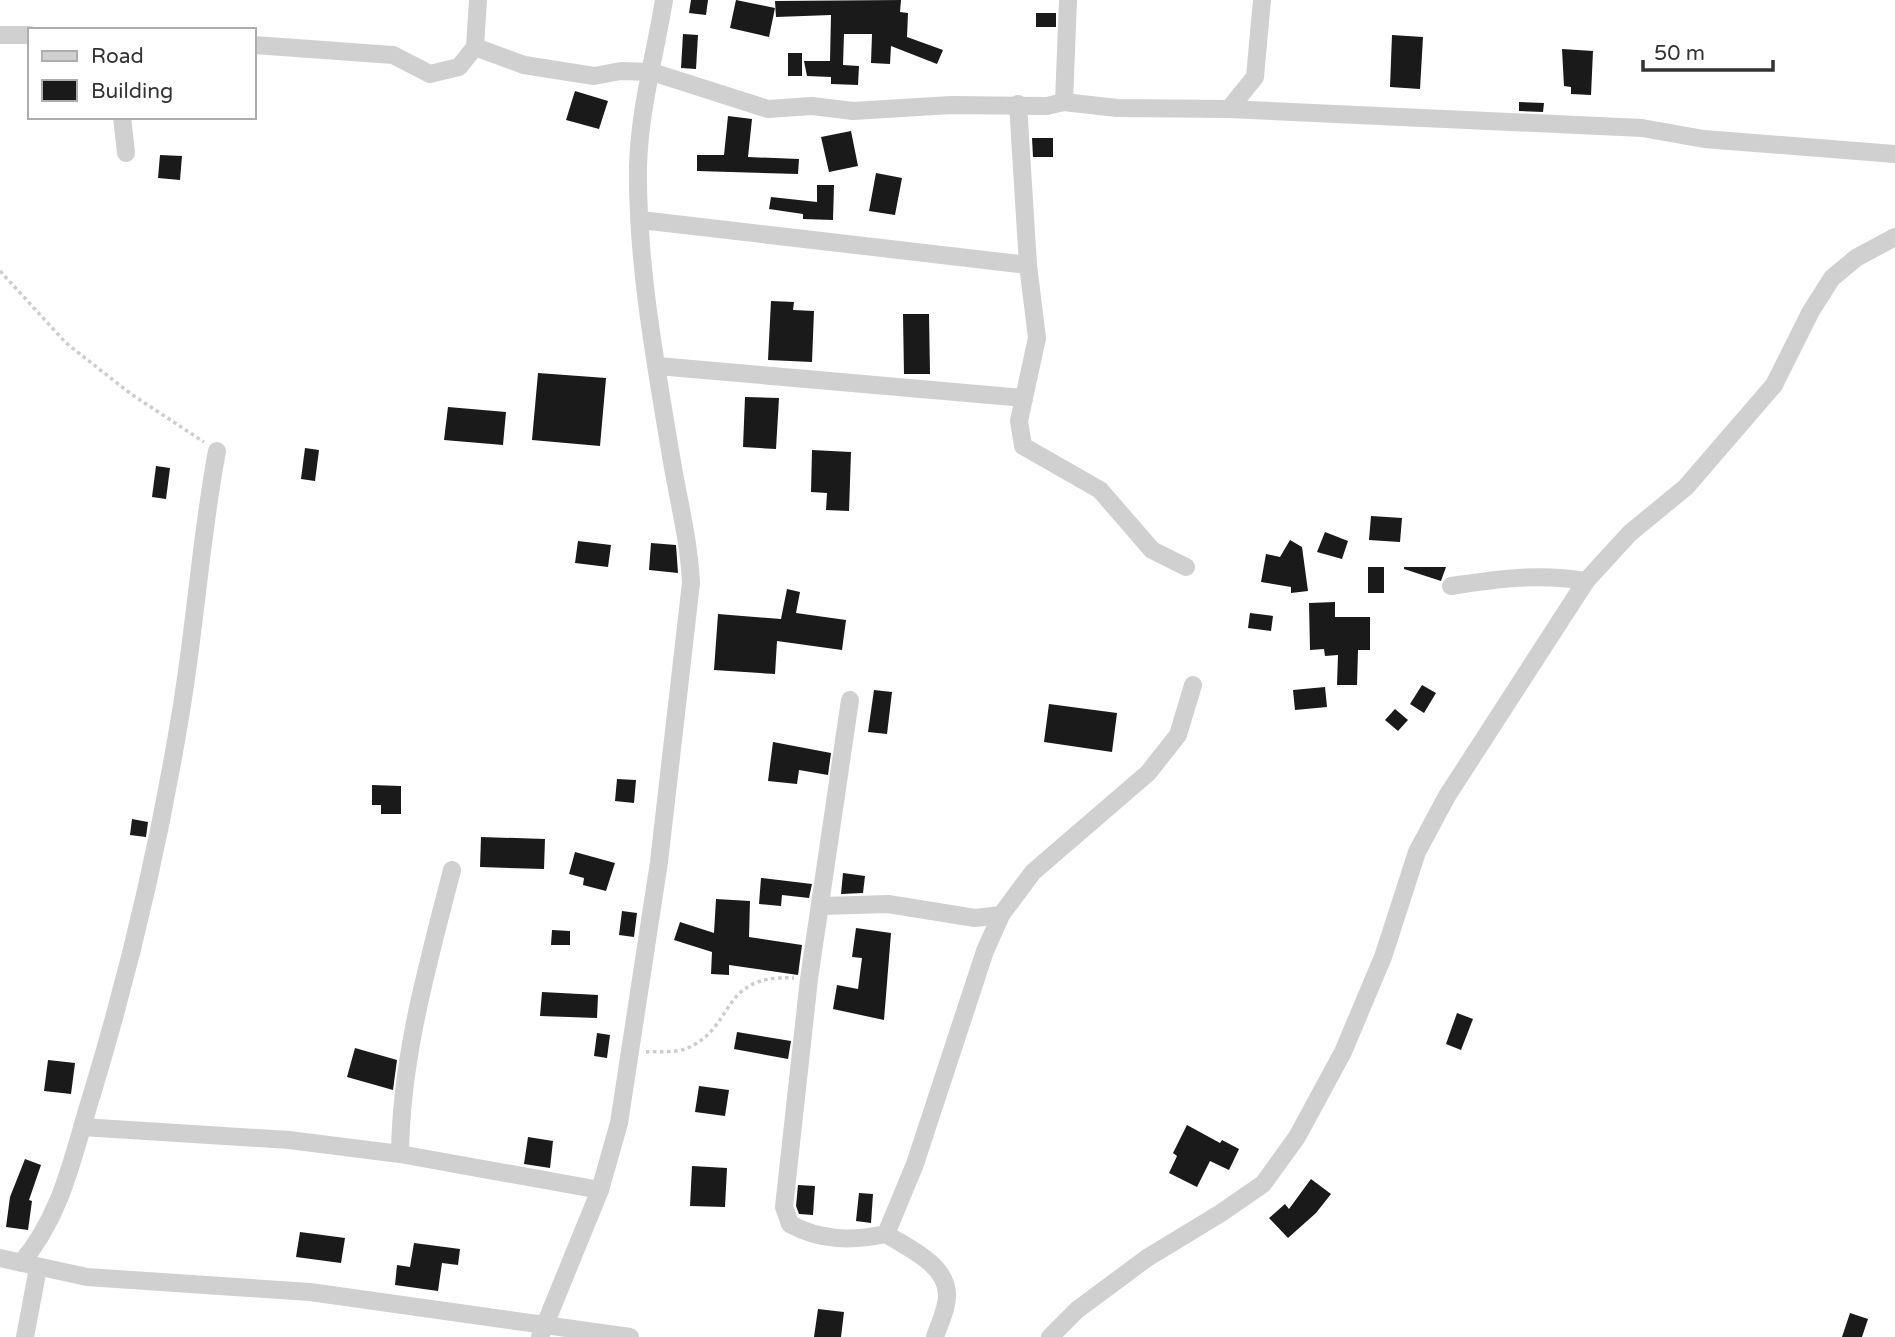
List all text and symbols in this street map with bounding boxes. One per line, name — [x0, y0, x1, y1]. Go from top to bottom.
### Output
legend — [28, 28, 256, 119]
scale bar — [1643, 28, 1772, 72]
text: 50 m — [1654, 41, 1705, 66]
text: Road — [91, 44, 144, 69]
text: Building — [91, 79, 173, 104]

